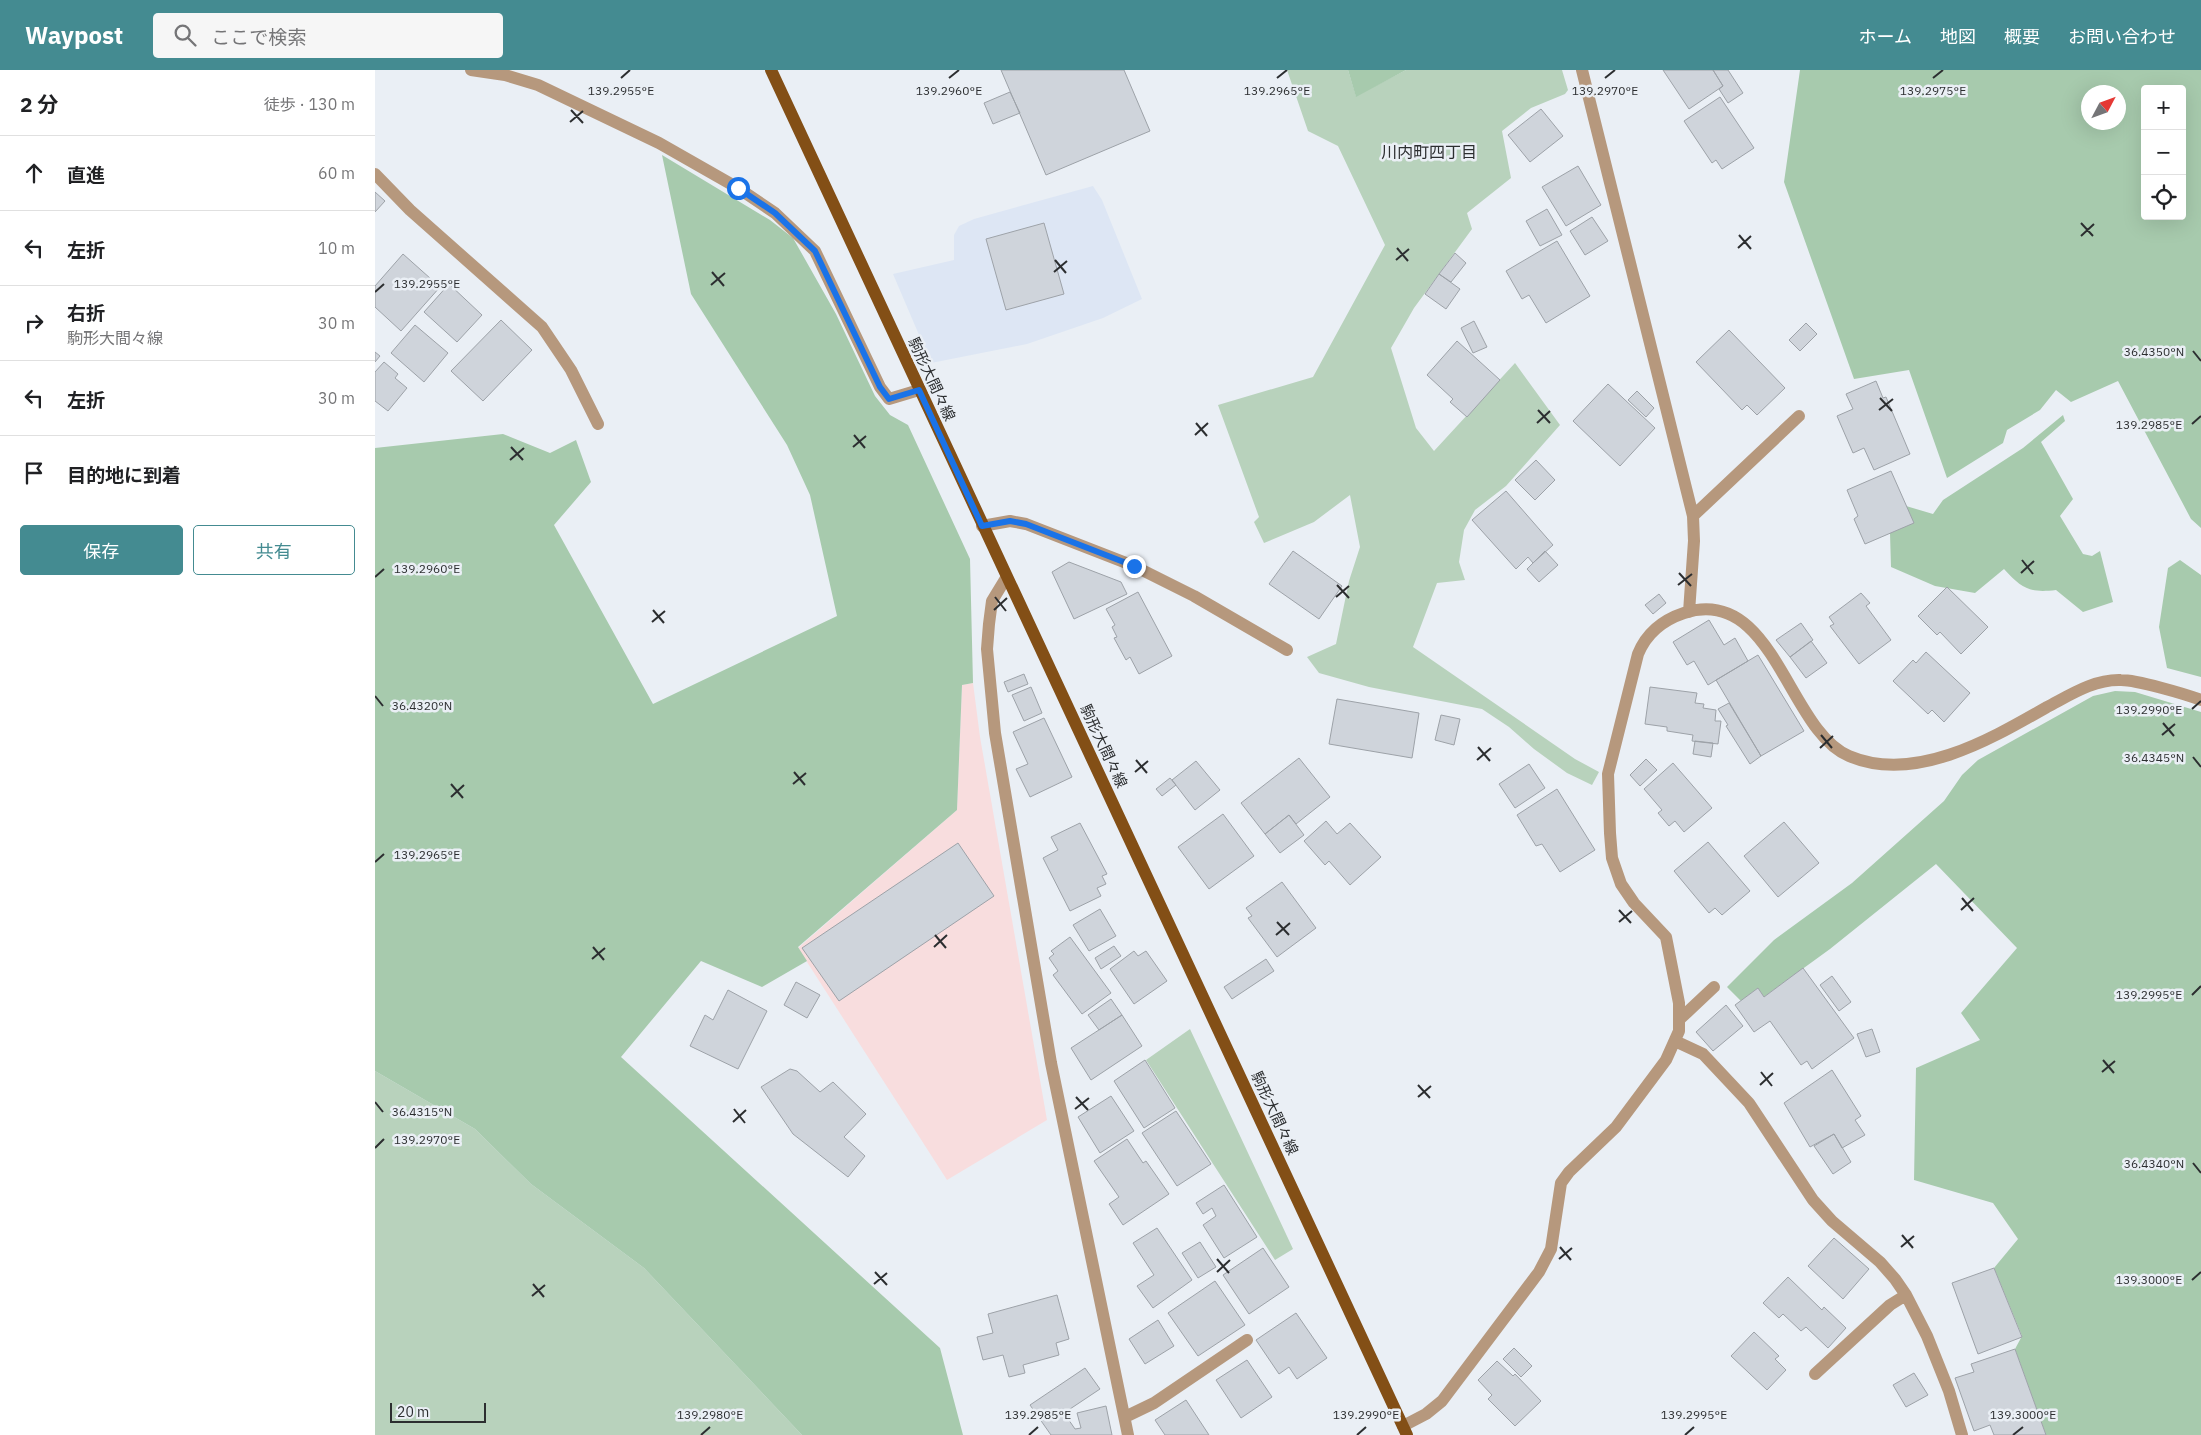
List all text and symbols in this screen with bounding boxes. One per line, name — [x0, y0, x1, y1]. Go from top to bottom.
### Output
search box — [153, 13, 503, 58]
text: Waypost — [25, 19, 123, 51]
icon: search — [171, 21, 199, 49]
text: ここで検索 — [211, 25, 306, 49]
text: ホーム — [1859, 25, 1912, 48]
text: 地図 — [1940, 25, 1976, 48]
text: 概要 — [2004, 25, 2040, 48]
text: お問い合わせ — [2068, 25, 2176, 48]
text: 139.2955°E — [588, 83, 654, 98]
text: 139.2960°E — [916, 83, 982, 98]
text: 139.2965°E — [1244, 83, 1310, 98]
text: 139.2970°E — [1572, 83, 1638, 98]
text: 139.2975°E — [1900, 83, 1966, 98]
north arrow — [2081, 85, 2126, 130]
map controls — [2141, 85, 2186, 220]
button: + — [2141, 85, 2186, 130]
text: 2 分 — [20, 90, 59, 118]
text: 徒歩 · 130 m — [264, 94, 355, 114]
button: − — [2141, 130, 2186, 175]
district label: 川内町四丁目 — [1381, 142, 1477, 162]
icon: ahead — [20, 159, 48, 187]
text: 直進 — [67, 163, 105, 187]
text: 60 m — [318, 163, 355, 183]
button: locate — [2141, 175, 2186, 220]
route start — [727, 177, 750, 200]
icon: left — [20, 234, 48, 262]
text: 左折 — [67, 238, 105, 262]
text: 10 m — [318, 238, 355, 258]
text: 139.2955°E — [394, 276, 460, 291]
text: 右折 — [67, 301, 105, 325]
icon: right — [20, 309, 48, 337]
text: 30 m — [318, 313, 355, 333]
text: 駒形大間々線 — [67, 328, 163, 348]
street label: 駒形大間々線 — [904, 334, 960, 424]
text: 36.4350°N — [2124, 344, 2184, 359]
icon: left — [20, 384, 48, 412]
text: 左折 — [67, 388, 105, 412]
text: 30 m — [318, 388, 355, 408]
text: 139.2985°E — [2116, 417, 2182, 432]
icon: arrive — [20, 459, 48, 487]
text: 目的地に到着 — [67, 463, 181, 487]
button: 保存 — [20, 525, 183, 575]
button: 共有 — [193, 525, 355, 575]
route end — [1123, 555, 1146, 578]
text: 139.2960°E — [394, 561, 460, 576]
text: 36.4320°N — [392, 698, 452, 713]
street label: 駒形大間々線 — [1076, 701, 1132, 791]
text: 139.2990°E — [2116, 702, 2182, 717]
text: 36.4345°N — [2124, 750, 2184, 765]
text: 139.2965°E — [394, 847, 460, 862]
text: 139.2995°E — [2116, 987, 2182, 1002]
street label: 駒形大間々線 — [1247, 1068, 1303, 1158]
text: 36.4315°N — [392, 1104, 452, 1119]
text: 139.2970°E — [394, 1132, 460, 1147]
text: 36.4340°N — [2124, 1156, 2184, 1171]
text: 139.3000°E — [2116, 1272, 2182, 1287]
scale bar — [390, 1400, 486, 1423]
text: 20 m — [397, 1403, 429, 1421]
text: 139.2980°E — [677, 1407, 743, 1422]
text: 139.2985°E — [1005, 1407, 1071, 1422]
text: 139.2990°E — [1333, 1407, 1399, 1422]
text: 139.2995°E — [1661, 1407, 1727, 1422]
text: 139.3000°E — [1990, 1407, 2056, 1422]

